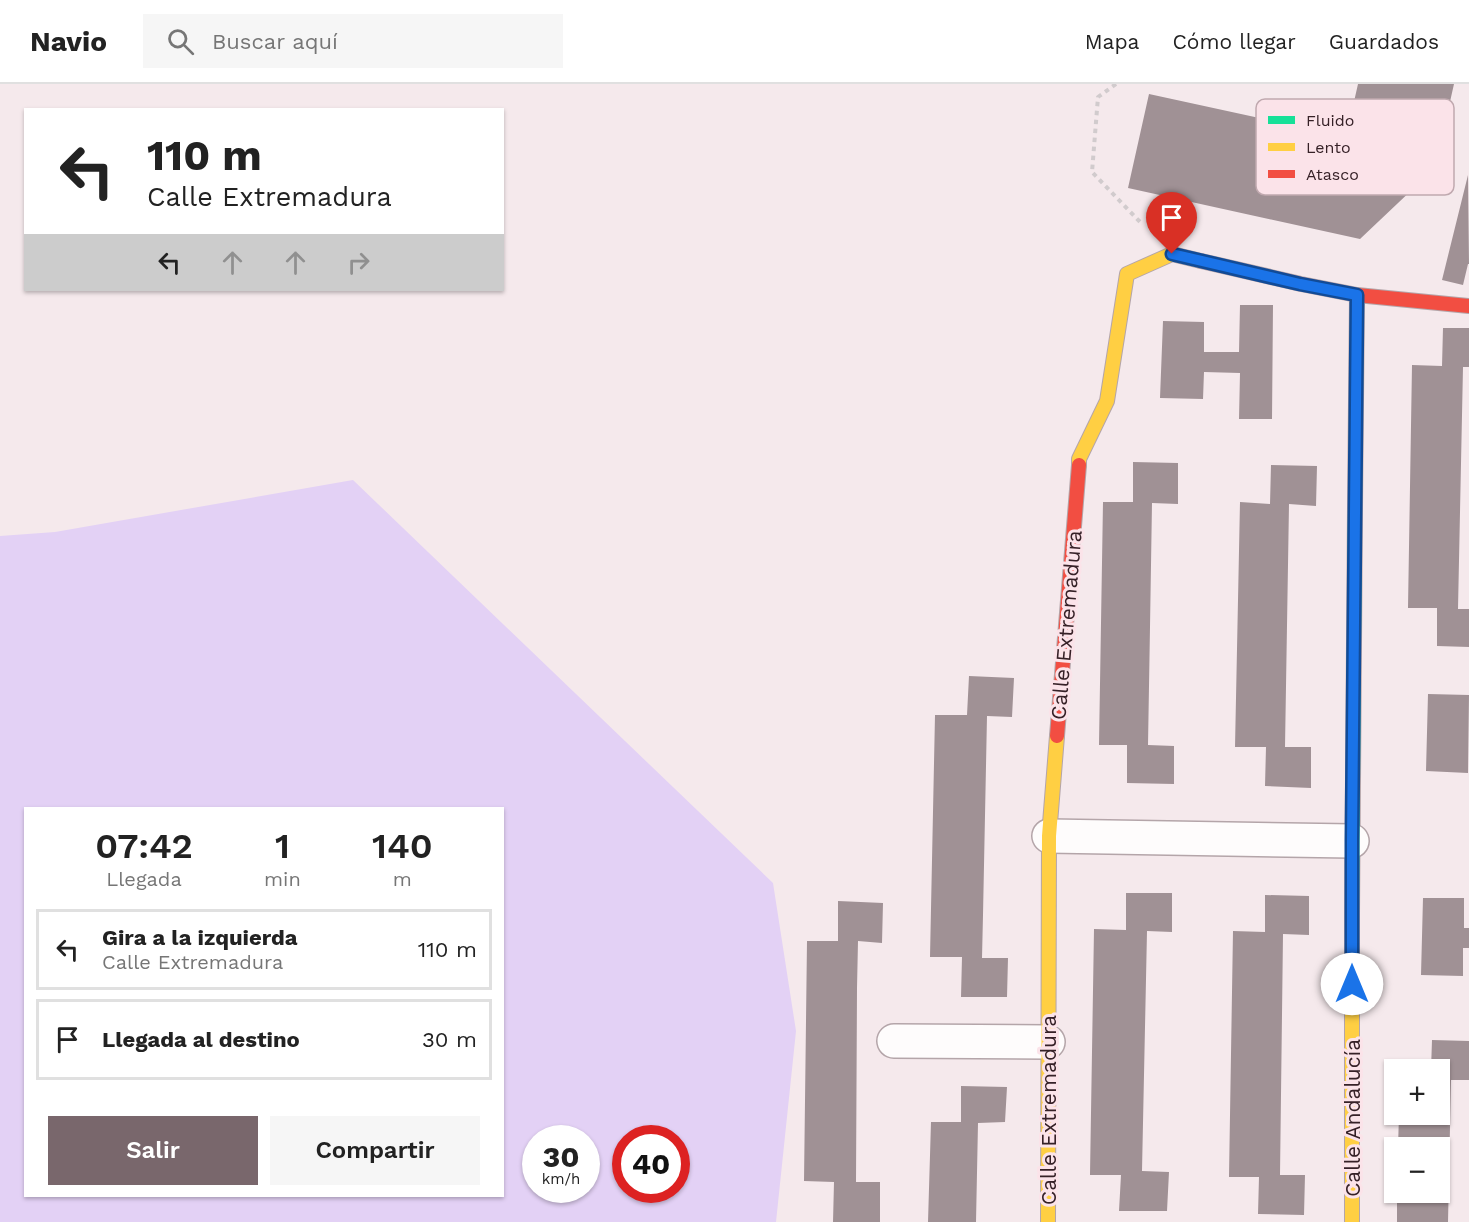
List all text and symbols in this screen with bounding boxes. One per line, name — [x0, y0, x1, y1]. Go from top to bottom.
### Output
search box — [143, 14, 563, 68]
text: Navio — [30, 25, 107, 58]
icon: search — [164, 25, 197, 58]
text: Buscar aquí — [212, 29, 338, 54]
text: Mapa — [1085, 29, 1139, 54]
text: Cómo llegar — [1172, 29, 1296, 54]
text: Guardados — [1329, 29, 1439, 54]
legend — [1256, 99, 1454, 195]
text: Fluido — [1306, 111, 1354, 130]
text: 110 m — [147, 131, 262, 180]
icon: left — [48, 132, 126, 210]
text: Lento — [1306, 138, 1351, 157]
text: Atasco — [1306, 165, 1359, 184]
text: Calle Extremadura — [147, 181, 392, 213]
pin — [1146, 192, 1197, 254]
icon: arrive — [1155, 201, 1188, 234]
icon: left — [153, 246, 186, 279]
icon: ahead — [216, 246, 249, 279]
icon: ahead — [279, 246, 312, 279]
icon: right — [342, 246, 375, 279]
street label: Calle Extremadura — [1045, 529, 1087, 721]
text: 07:42 — [95, 825, 193, 867]
text: 1 — [275, 825, 290, 867]
text: 140 — [372, 825, 433, 867]
text: Llegada — [106, 867, 182, 891]
text: min — [264, 867, 301, 891]
text: m — [393, 867, 412, 891]
text: Gira a la izquierda — [102, 925, 298, 950]
icon: left — [51, 933, 84, 966]
text: 110 m — [418, 937, 477, 962]
text: Calle Extremadura — [102, 950, 283, 974]
position arrow — [1320, 952, 1384, 1016]
street label: Calle Extremadura — [1036, 1015, 1061, 1205]
icon: arrive — [51, 1023, 84, 1056]
text: Llegada al destino — [102, 1027, 300, 1052]
text: 30 m — [422, 1027, 477, 1052]
street label: Calle Andalucía — [1340, 1039, 1365, 1197]
map controls — [1384, 1059, 1450, 1203]
button: + — [1384, 1059, 1450, 1125]
button: Salir — [48, 1116, 258, 1185]
button: Compartir — [270, 1116, 480, 1185]
speed limit sign: 40 — [612, 1125, 690, 1203]
button: − — [1384, 1137, 1450, 1203]
text: 30 — [542, 1139, 580, 1174]
text: km/h — [542, 1170, 580, 1188]

